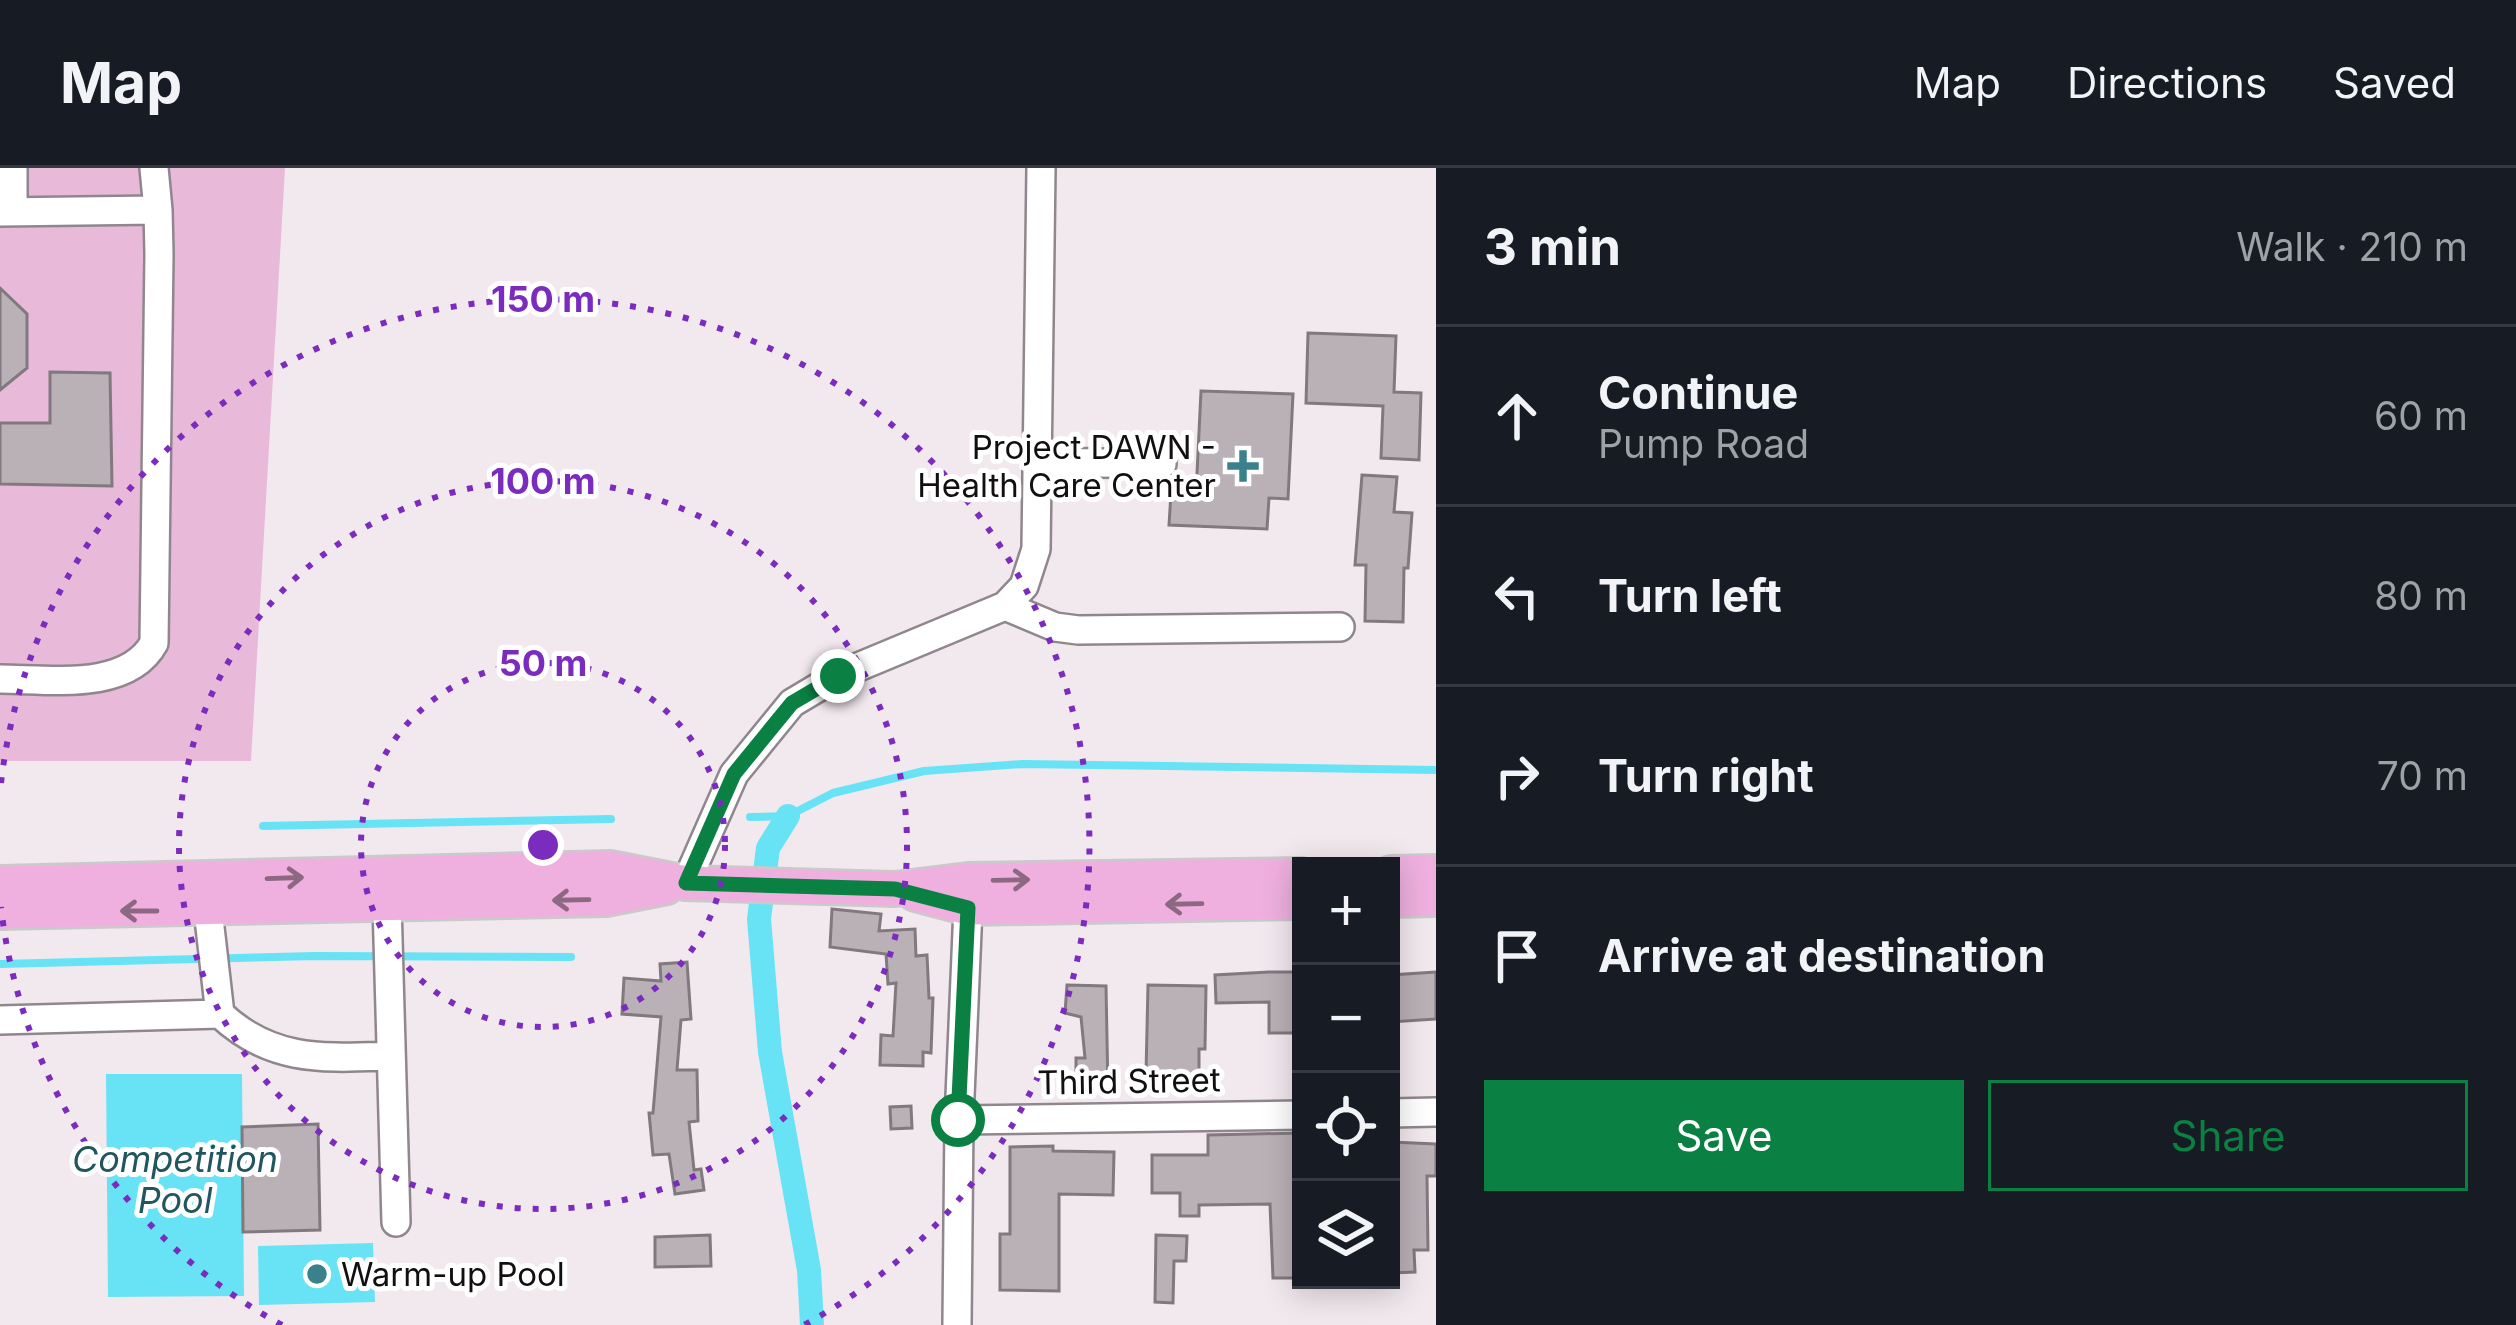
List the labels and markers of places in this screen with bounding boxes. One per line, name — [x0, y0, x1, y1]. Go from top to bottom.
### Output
place label: Project DAWN - Health Care Center — [917, 427, 1216, 505]
marker: Project DAWN - Health Care Center — [1227, 450, 1259, 482]
centre of rings — [522, 824, 564, 866]
place label: Warm-up Pool — [341, 1254, 565, 1294]
marker: Warm-up Pool — [304, 1261, 330, 1287]

